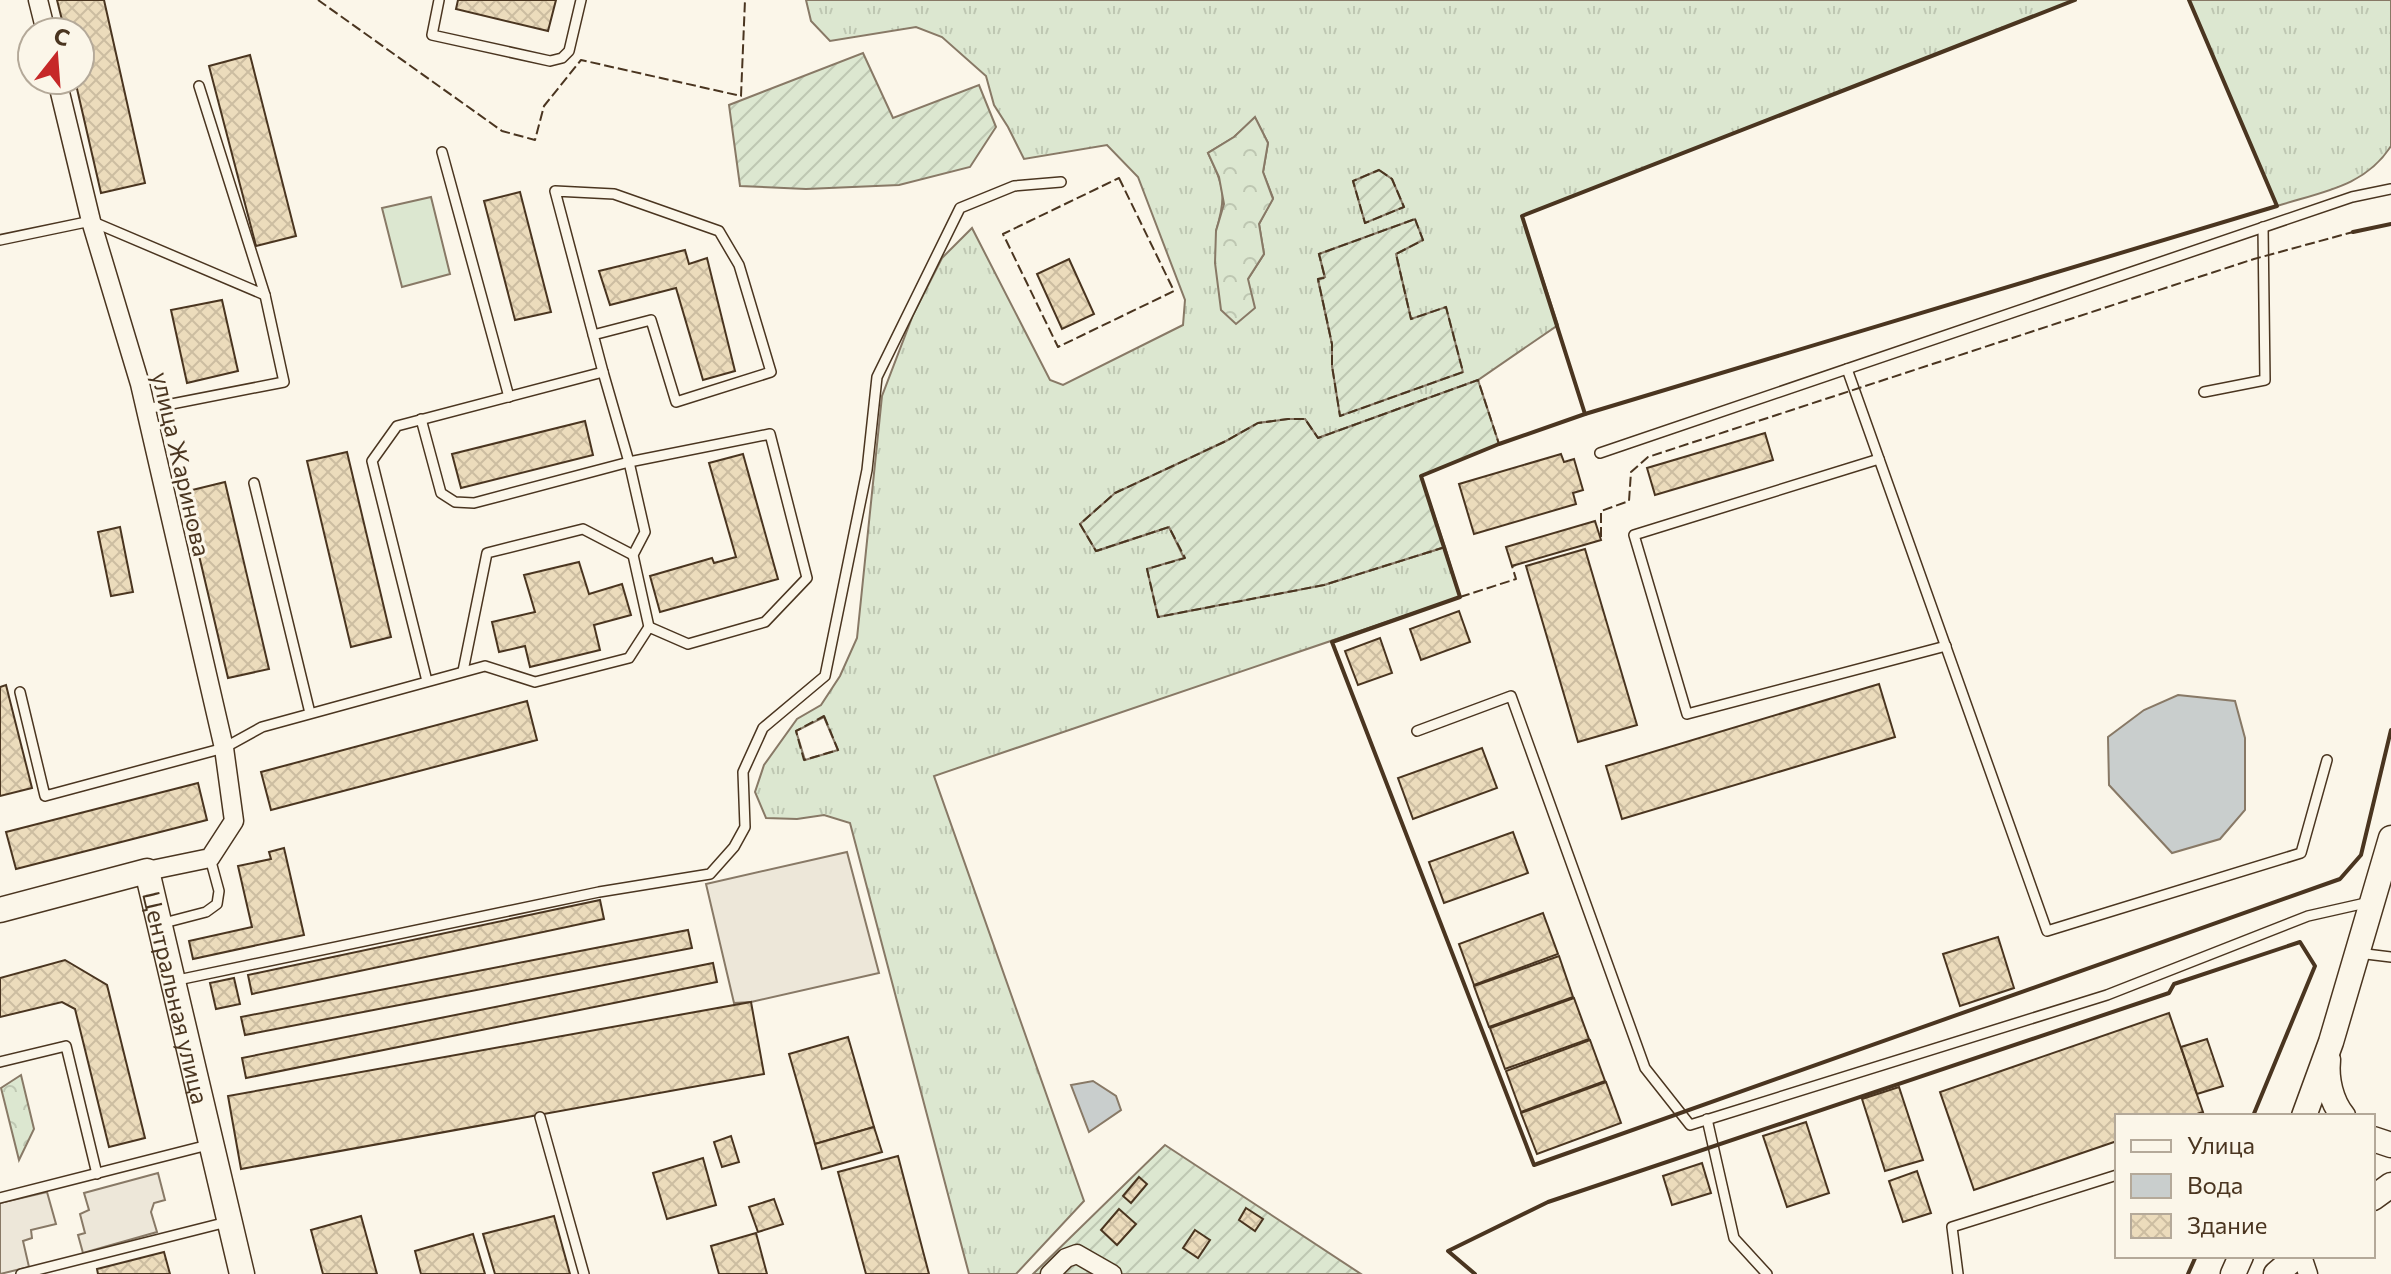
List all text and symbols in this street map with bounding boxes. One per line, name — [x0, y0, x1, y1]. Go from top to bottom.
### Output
north arrow — [16, 16, 96, 96]
text: С — [51, 21, 73, 52]
street label: улица Жаринова — [147, 369, 217, 559]
street label: Центральная улица — [138, 888, 216, 1107]
legend — [2115, 1114, 2375, 1258]
text: Улица — [2187, 1130, 2255, 1159]
text: Вода — [2187, 1170, 2243, 1199]
text: Здание — [2187, 1210, 2267, 1239]

